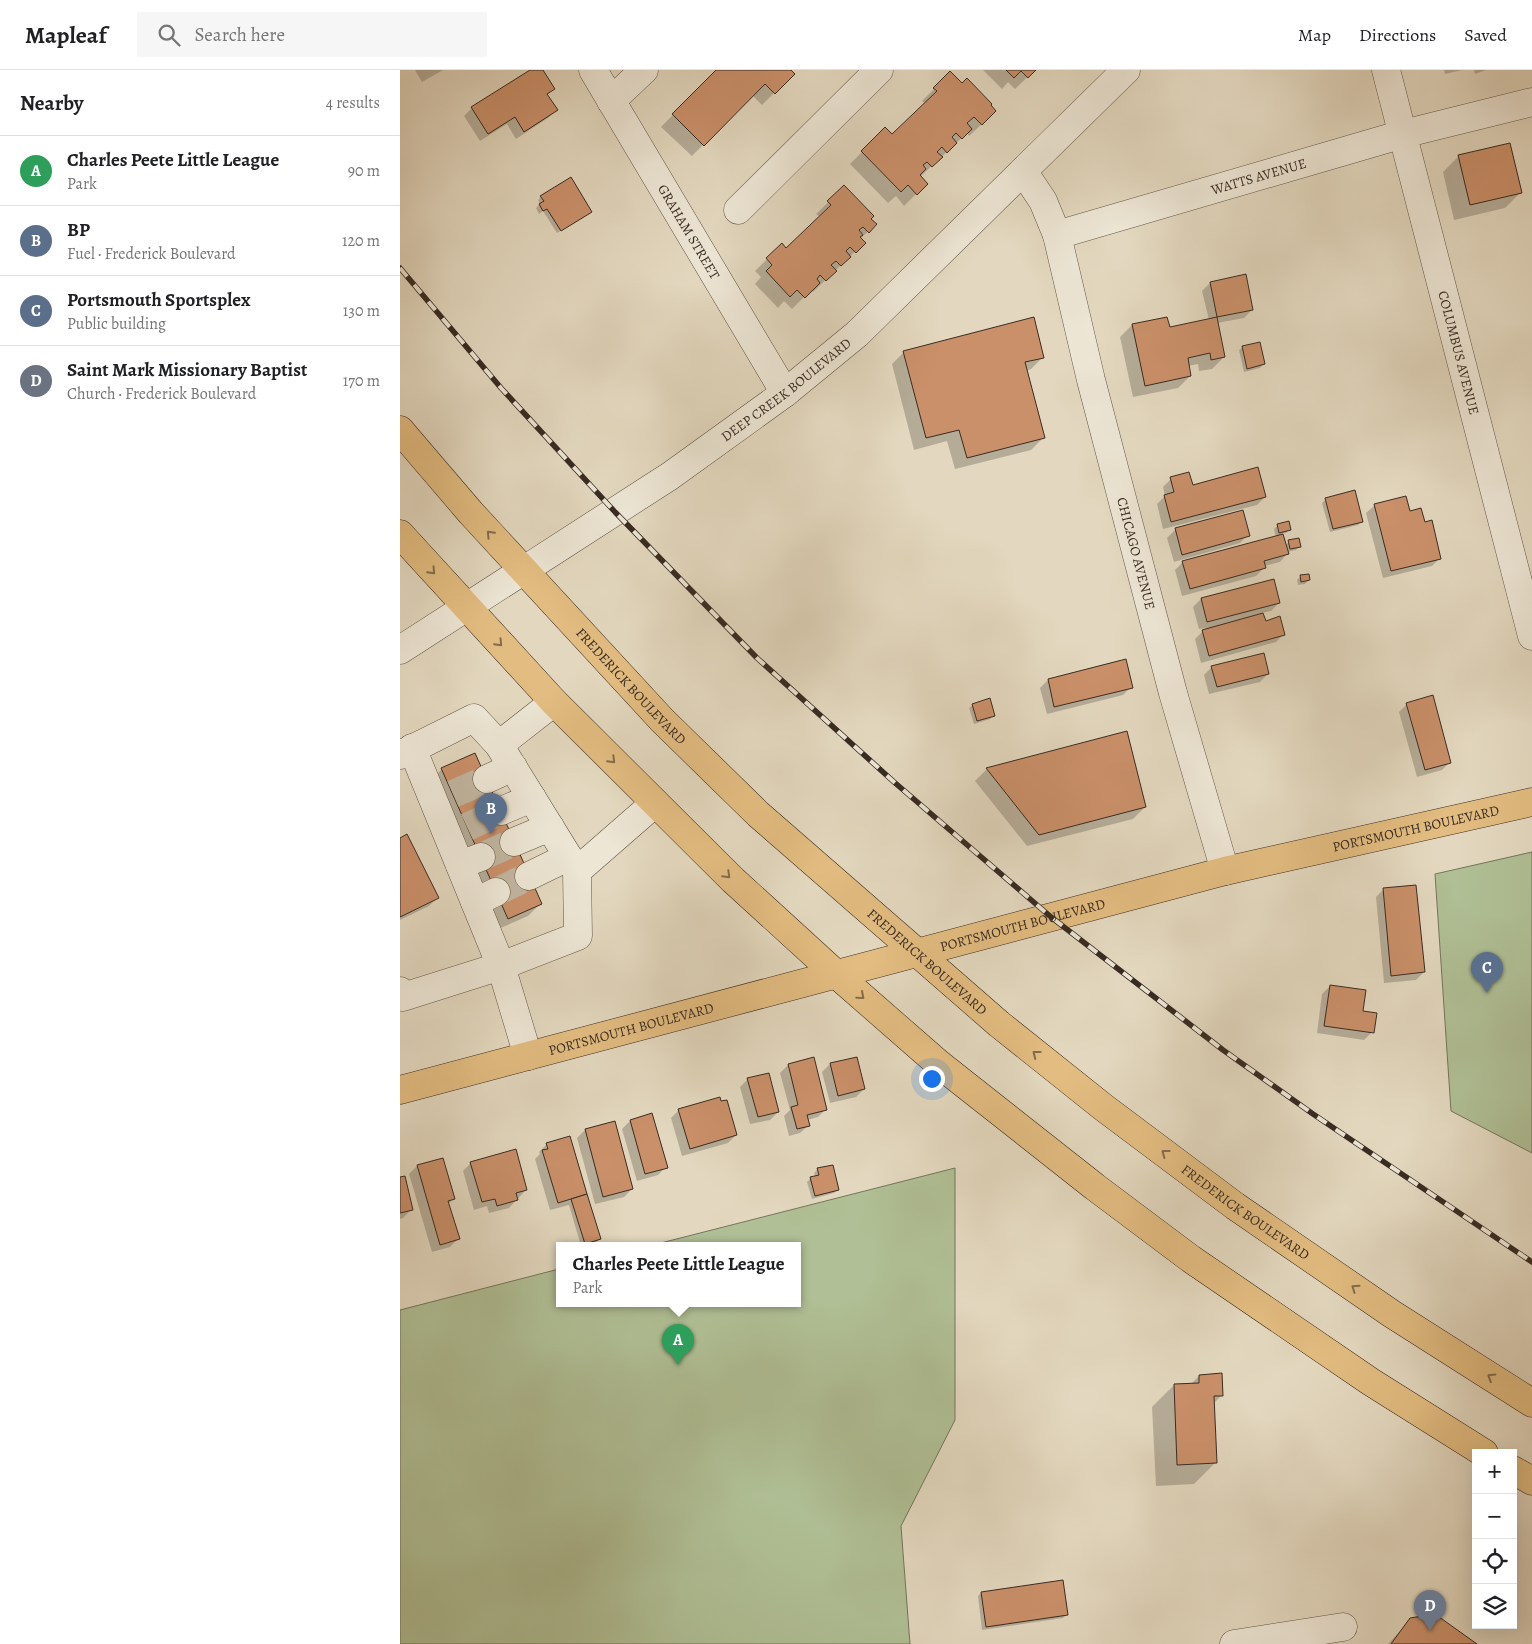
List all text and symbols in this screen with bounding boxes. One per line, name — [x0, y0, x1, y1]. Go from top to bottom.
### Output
search box — [137, 12, 487, 57]
text: Mapleaf — [25, 19, 107, 51]
icon: search — [155, 21, 183, 49]
text: Search here — [195, 22, 285, 48]
text: Map — [1298, 23, 1331, 47]
text: Directions — [1359, 23, 1436, 47]
text: Saved — [1464, 23, 1507, 47]
text: Nearby — [20, 89, 83, 117]
text: 4 results — [326, 92, 380, 114]
text: Charles Peete Little League — [67, 147, 279, 173]
street label: WATTS AVENUE — [1208, 154, 1309, 200]
text: A — [31, 160, 41, 182]
text: 90 m — [348, 160, 380, 182]
text: Park — [67, 173, 97, 195]
street label: GRAHAM STREET — [653, 181, 724, 283]
text: BP — [67, 217, 90, 243]
text: B — [31, 230, 41, 252]
text: 120 m — [342, 230, 380, 252]
text: Fuel · Frederick Boulevard — [67, 243, 236, 265]
text: Portsmouth Sportsplex — [67, 287, 250, 313]
street label: COLUMBUS AVENUE — [1433, 289, 1484, 417]
text: C — [31, 300, 41, 322]
text: 130 m — [343, 300, 380, 322]
text: Public building — [67, 313, 166, 335]
street label: DEEP CREEK BOULEVARD — [717, 333, 855, 446]
text: Saint Mark Missionary Baptist — [67, 357, 307, 383]
text: D — [30, 370, 42, 392]
text: 170 m — [343, 370, 380, 392]
text: Church · Frederick Boulevard — [67, 383, 256, 405]
street label: CHICAGO AVENUE — [1112, 495, 1160, 612]
one-way arrow — [487, 531, 496, 540]
one-way arrow — [426, 565, 435, 574]
street label: FREDERICK BOULEVARD — [572, 624, 690, 749]
one-way arrow — [493, 638, 502, 647]
one-way arrow — [606, 754, 615, 763]
pin: B — [475, 793, 507, 834]
street label: PORTSMOUTH BOULEVARD — [1331, 801, 1501, 857]
one-way arrow — [721, 869, 730, 878]
street label: PORTSMOUTH BOULEVARD — [938, 894, 1107, 956]
street label: FREDERICK BOULEVARD — [863, 904, 991, 1020]
pin: C — [1471, 952, 1503, 993]
one-way arrow — [855, 990, 864, 999]
street label: PORTSMOUTH BOULEVARD — [546, 998, 716, 1060]
one-way arrow — [1033, 1051, 1042, 1060]
your location — [919, 1066, 945, 1092]
one-way arrow — [1162, 1151, 1171, 1159]
street label: FREDERICK BOULEVARD — [1177, 1160, 1313, 1265]
popup — [556, 1242, 801, 1307]
text: Charles Peete Little League — [572, 1251, 785, 1277]
text: Park — [572, 1277, 602, 1299]
one-way arrow — [1351, 1285, 1360, 1294]
pin: A — [662, 1324, 694, 1365]
one-way arrow — [1487, 1373, 1496, 1383]
map controls — [1472, 1449, 1517, 1629]
button: + — [1472, 1449, 1517, 1494]
button: − — [1472, 1494, 1517, 1539]
button: locate — [1472, 1539, 1517, 1584]
button: layers — [1472, 1584, 1517, 1629]
pin: D — [1414, 1590, 1446, 1631]

